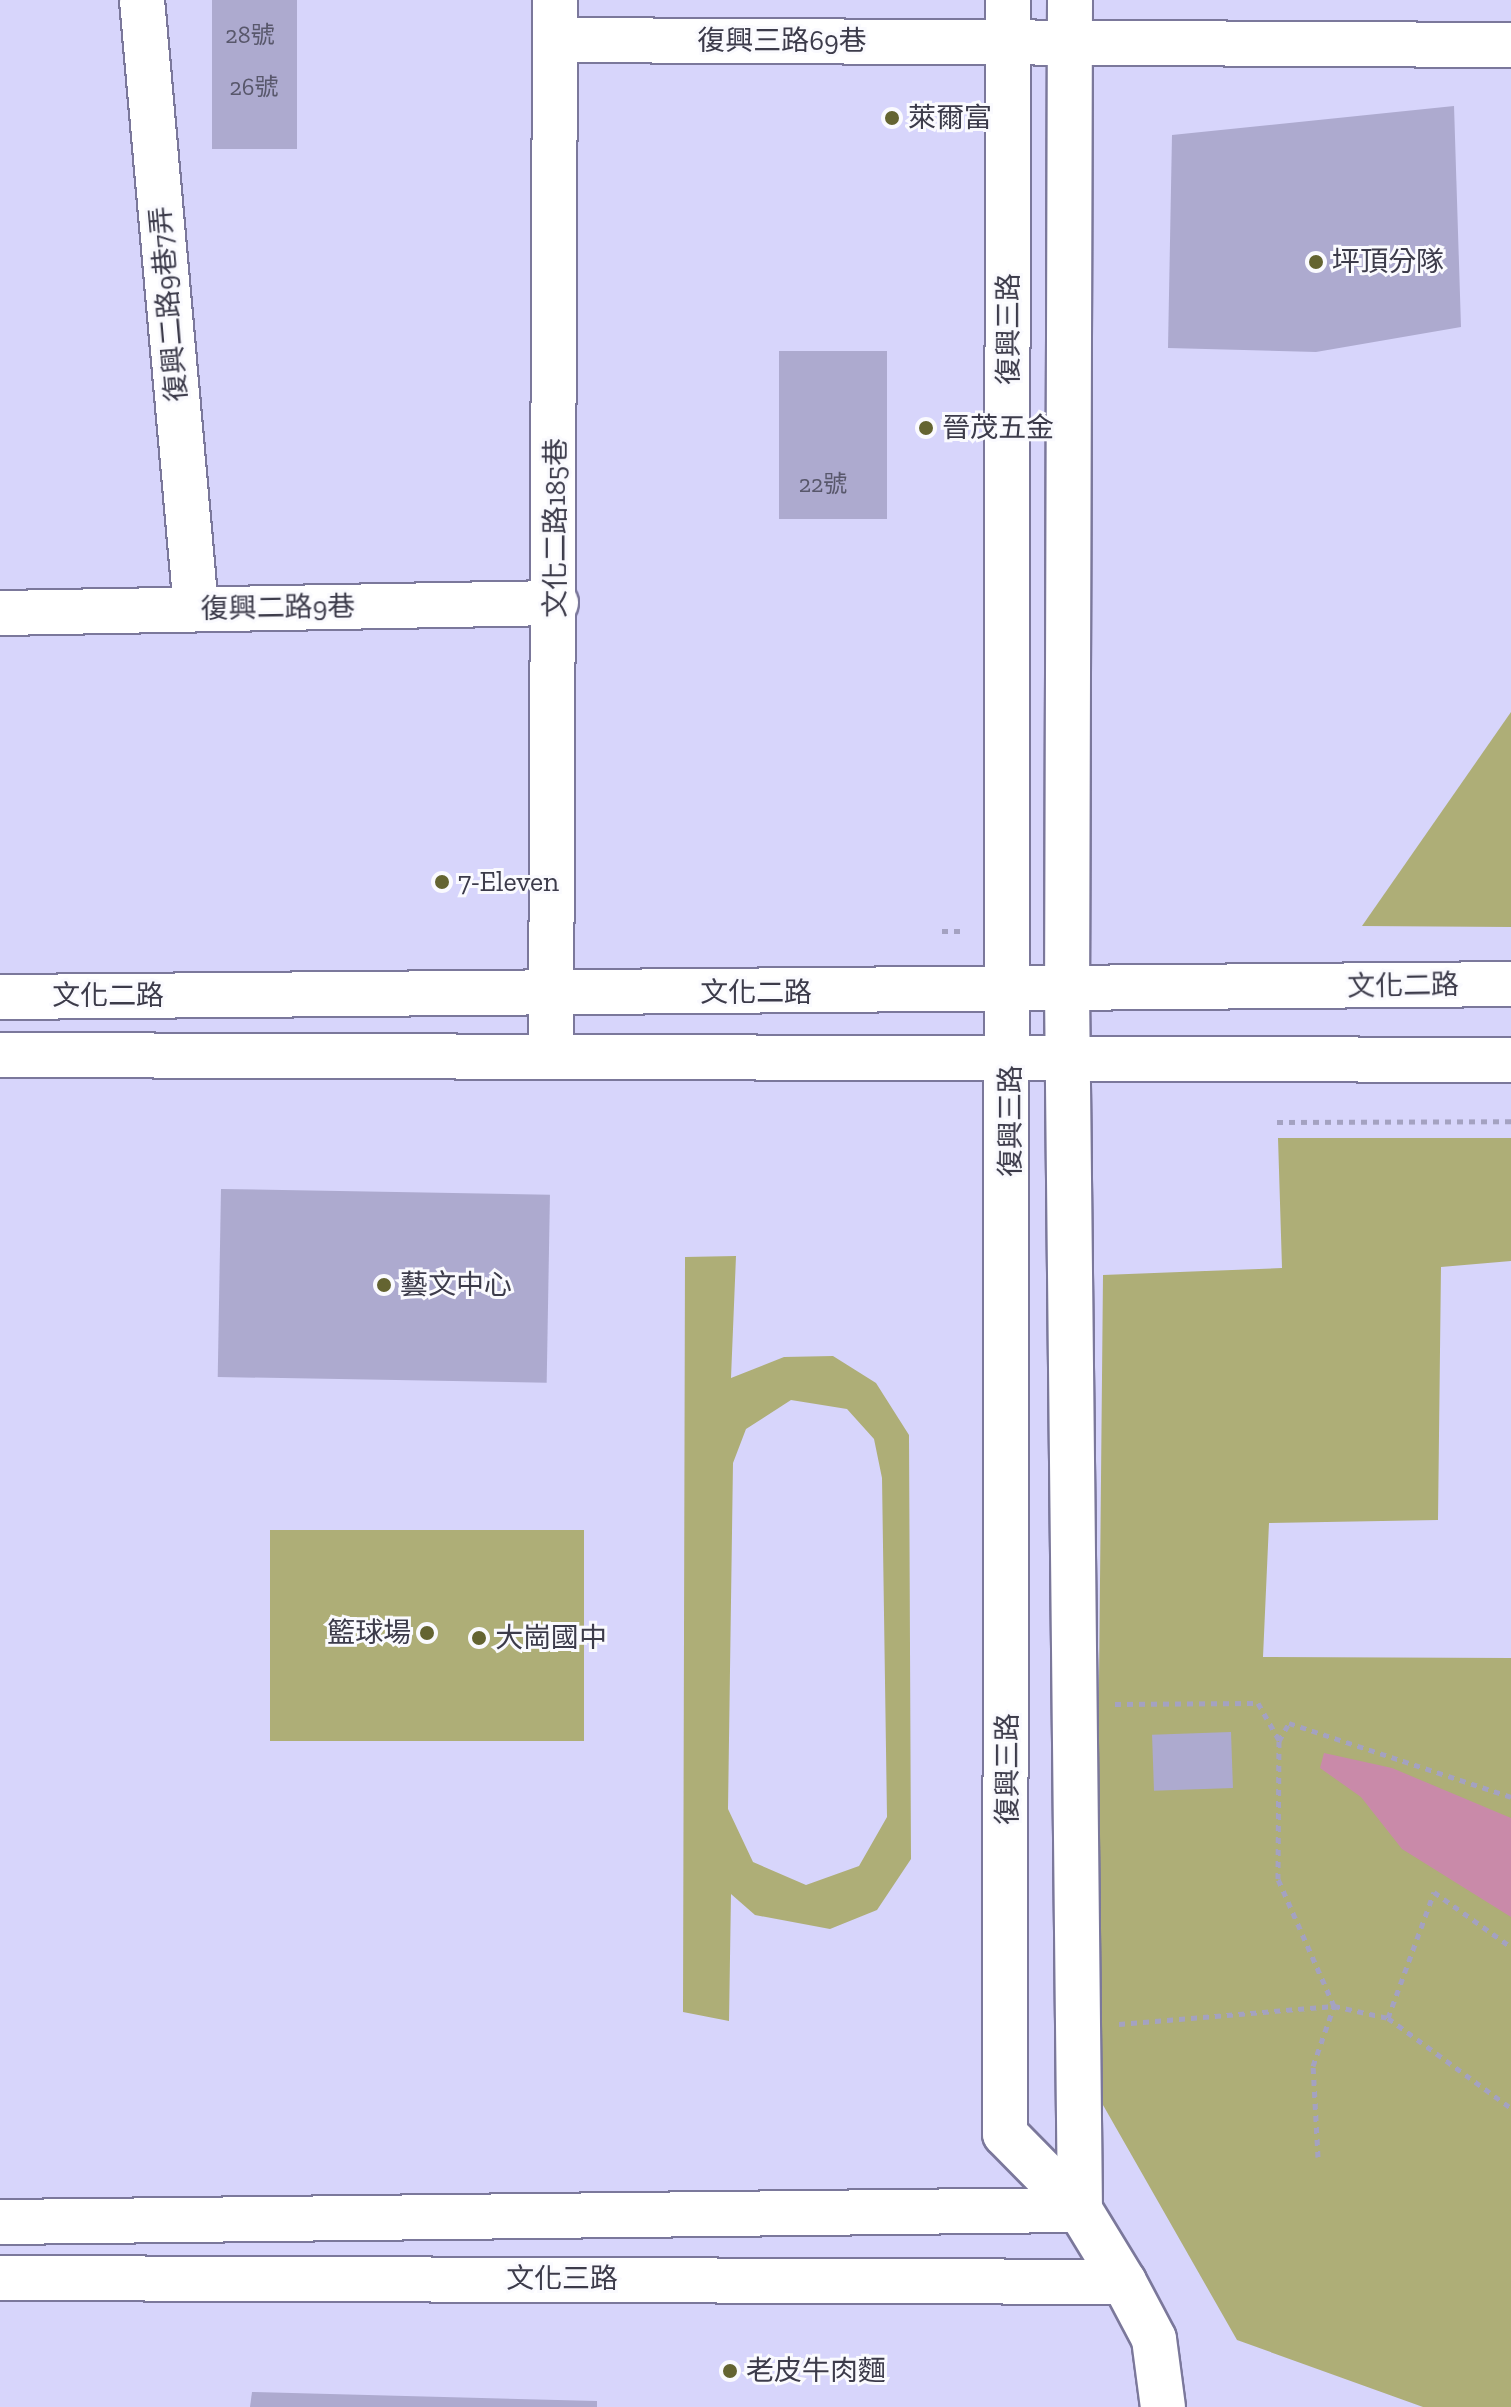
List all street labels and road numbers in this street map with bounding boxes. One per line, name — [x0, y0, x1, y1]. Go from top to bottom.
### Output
street label: 復興三路69巷 — [697, 24, 867, 58]
street label: 復興二路9巷7弄 — [144, 205, 194, 403]
street label: 復興三路 — [992, 273, 1026, 385]
street label: 文化二路185巷 — [539, 438, 573, 618]
street label: 復興二路9巷 — [200, 590, 356, 626]
street label: 文化二路 — [1347, 968, 1459, 1004]
street label: 文化二路 — [700, 976, 812, 1010]
street label: 文化二路 — [52, 979, 164, 1013]
street label: 復興三路 — [994, 1065, 1028, 1177]
street label: 復興三路 — [991, 1713, 1025, 1825]
street label: 文化三路 — [506, 2262, 618, 2296]

